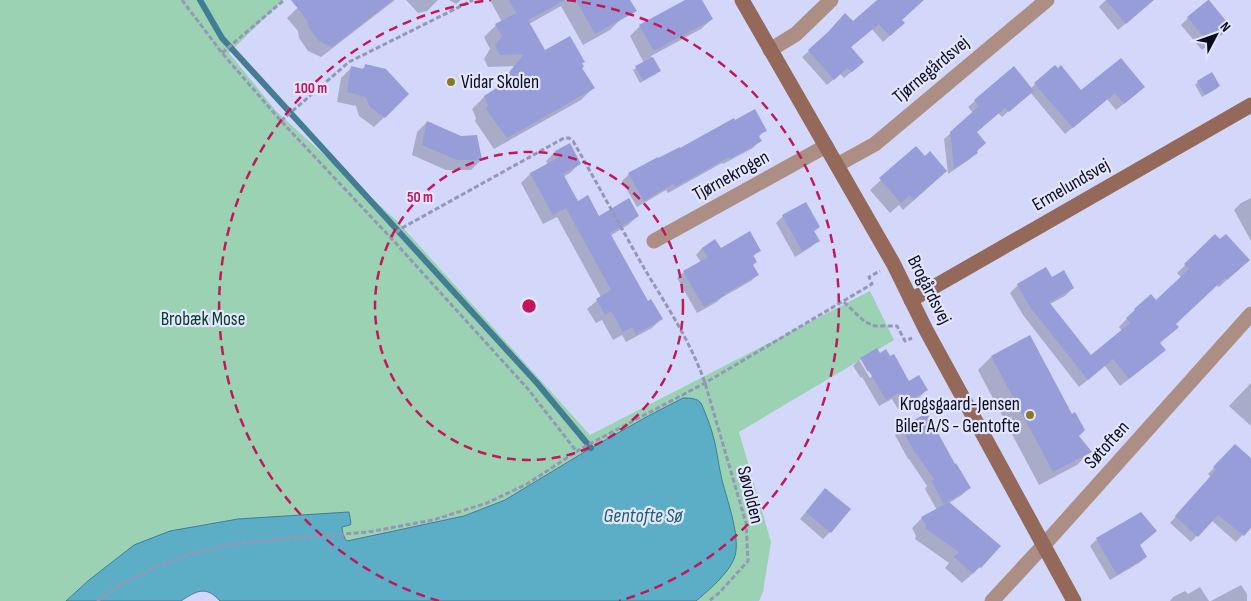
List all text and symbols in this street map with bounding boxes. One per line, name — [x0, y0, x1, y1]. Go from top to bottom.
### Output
north arrow — [1191, 10, 1241, 60]
text: N — [1217, 18, 1234, 35]
street label: Tjørnegårdsvej — [888, 31, 974, 109]
place label: Vidar Skolen — [461, 71, 539, 94]
marker: Vidar Skolen — [445, 76, 457, 88]
text: 100 m — [295, 79, 327, 98]
street label: Tjørnekrogen — [689, 146, 773, 206]
street label: Ermelundsvej — [1028, 154, 1114, 216]
text: 50 m — [407, 188, 433, 207]
street label: Brogårdsvej — [902, 252, 956, 328]
centre of rings — [520, 297, 538, 315]
park label: Brobæk Mose — [161, 308, 245, 331]
place label: Krogsgaard-Jensen Biler A/S - Gentofte — [895, 393, 1020, 438]
marker: Krogsgaard-Jensen Biler A/S - Gentofte — [1024, 409, 1036, 421]
street label: Søtoften — [1080, 416, 1134, 474]
street label: Søvolden — [732, 464, 768, 526]
water label: Gentofte Sø — [604, 504, 683, 528]

